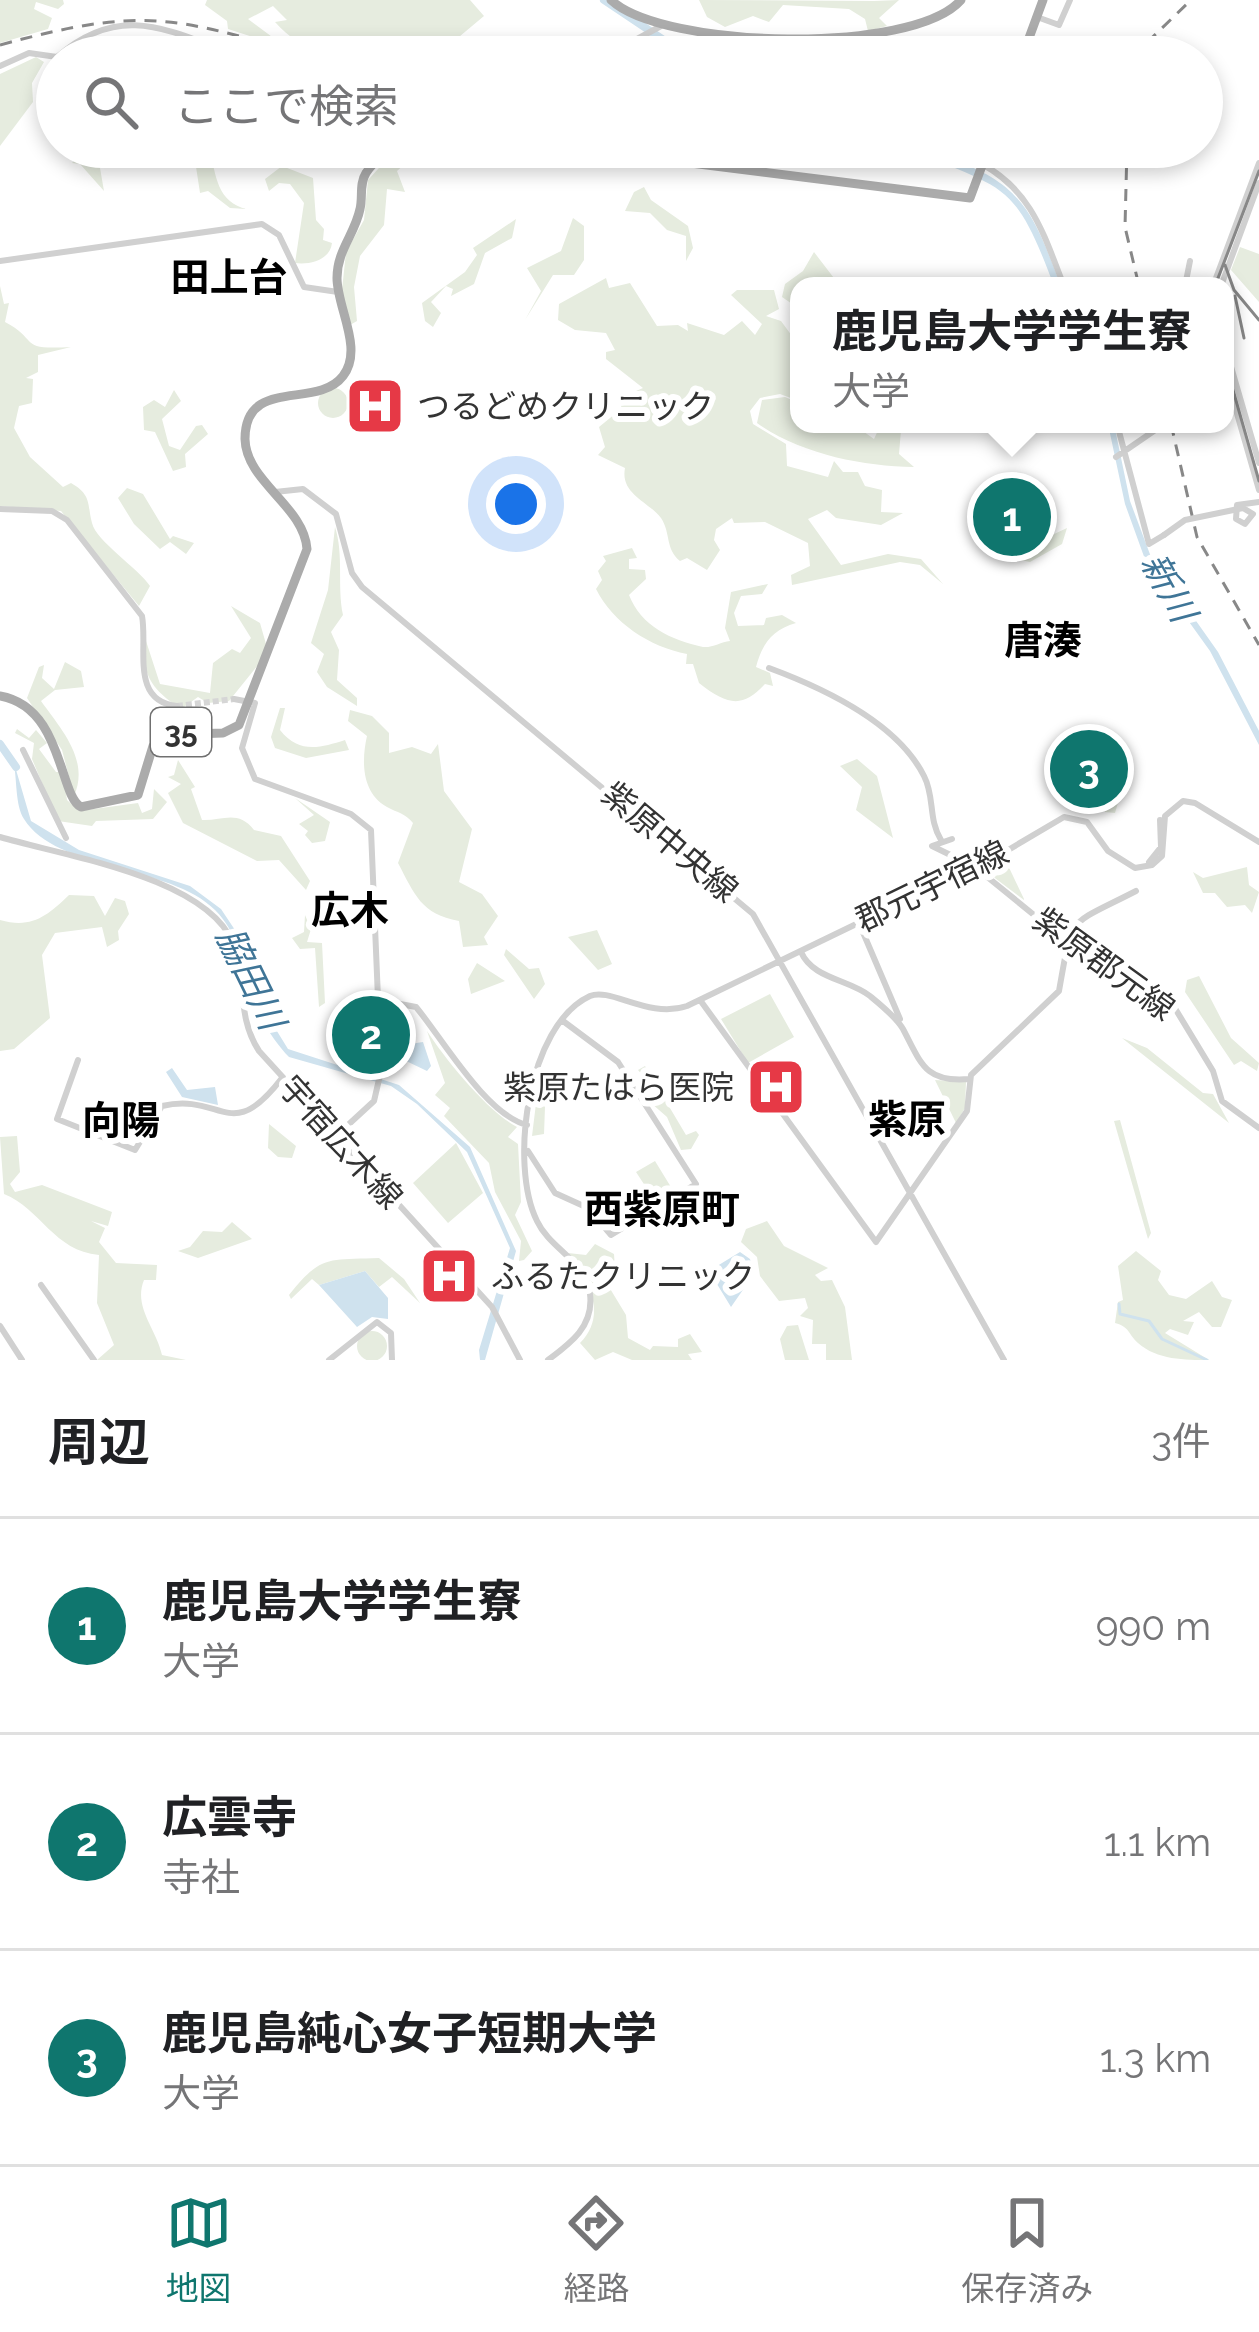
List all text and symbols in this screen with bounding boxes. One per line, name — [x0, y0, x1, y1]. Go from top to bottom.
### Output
search box — [36, 36, 1223, 168]
icon: search — [78, 69, 144, 135]
text: ここで検索 — [174, 80, 399, 133]
district label: 田上台 — [170, 254, 288, 300]
popup — [790, 277, 1234, 433]
text: 鹿児島大学学生寮 — [832, 305, 1192, 358]
text: 大学 — [832, 368, 910, 414]
hospital icon: つるどめクリニック — [344, 375, 406, 437]
place label: つるどめクリニック — [417, 387, 714, 426]
pin: 1 — [973, 472, 1051, 562]
your location — [486, 474, 546, 534]
water label: 新川 — [1133, 545, 1207, 632]
district label: 唐湊 — [1004, 617, 1082, 663]
road number: 35 — [151, 708, 211, 756]
pin: 3 — [1050, 724, 1128, 814]
street label: 紫原中央線 — [594, 774, 746, 910]
street label: 郡元宇宿線 — [849, 832, 1015, 940]
district label: 広木 — [311, 887, 389, 933]
street label: 紫原郡元線 — [1026, 900, 1182, 1028]
water label: 脇田川 — [208, 920, 295, 1039]
pin: 2 — [332, 990, 410, 1080]
hospital icon: 紫原たはら医院 — [745, 1056, 807, 1118]
street label: 宇宿広木線 — [271, 1068, 411, 1216]
place label: 紫原たはら医院 — [503, 1068, 734, 1107]
district label: 紫原 — [868, 1096, 946, 1142]
district label: 向陽 — [82, 1097, 160, 1143]
district label: 西紫原町 — [584, 1186, 740, 1232]
hospital icon: ふるたクリニック — [418, 1245, 480, 1307]
place label: ふるたクリニック — [491, 1257, 755, 1296]
text: 周辺 — [48, 1412, 150, 1472]
text: 3件 — [1151, 1418, 1211, 1464]
text: 鹿児島大学学生寮 — [162, 1575, 522, 1628]
text: 1 — [77, 1603, 97, 1649]
text: 990 m — [1096, 1603, 1211, 1649]
text: 大学 — [162, 1638, 240, 1684]
text: 広雲寺 — [162, 1791, 297, 1844]
text: 2 — [76, 1819, 98, 1865]
text: 1.1 km — [1104, 1819, 1211, 1865]
text: 寺社 — [162, 1854, 240, 1900]
text: 鹿児島純心女子短期大学 — [162, 2007, 657, 2060]
text: 3 — [76, 2035, 98, 2081]
text: 1.3 km — [1100, 2035, 1211, 2081]
text: 大学 — [162, 2070, 240, 2116]
tab: 地図 — [166, 2190, 232, 2310]
tab: 経路 — [563, 2190, 629, 2310]
tab: 保存済み — [961, 2190, 1093, 2310]

